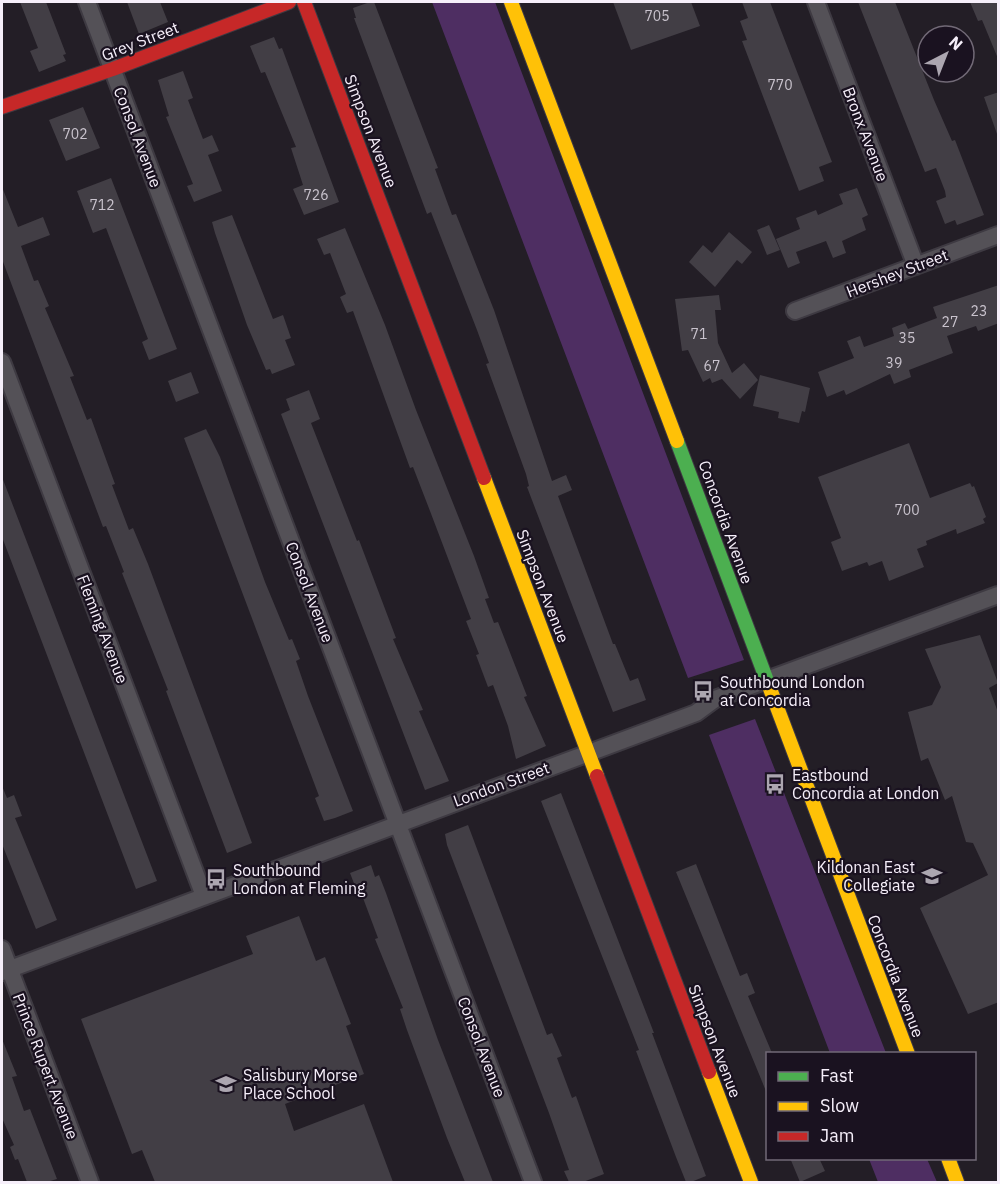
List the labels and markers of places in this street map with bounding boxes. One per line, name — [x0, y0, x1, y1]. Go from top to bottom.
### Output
place label: Southbound London at Concordia — [720, 672, 865, 710]
bus stop icon: Southbound London at Concordia — [691, 679, 715, 703]
place label: Eastbound Concordia at London — [792, 765, 939, 803]
bus stop icon: Eastbound Concordia at London — [763, 772, 787, 796]
place label: Kildonan East Collegiate — [817, 857, 915, 895]
place label: Southbound London at Fleming — [233, 860, 366, 898]
school or university icon: Kildonan East Collegiate — [920, 864, 944, 888]
bus stop icon: Southbound London at Fleming — [204, 867, 228, 891]
place label: Salisbury Morse Place School — [243, 1065, 358, 1103]
school or university icon: Salisbury Morse Place School — [214, 1072, 238, 1096]

